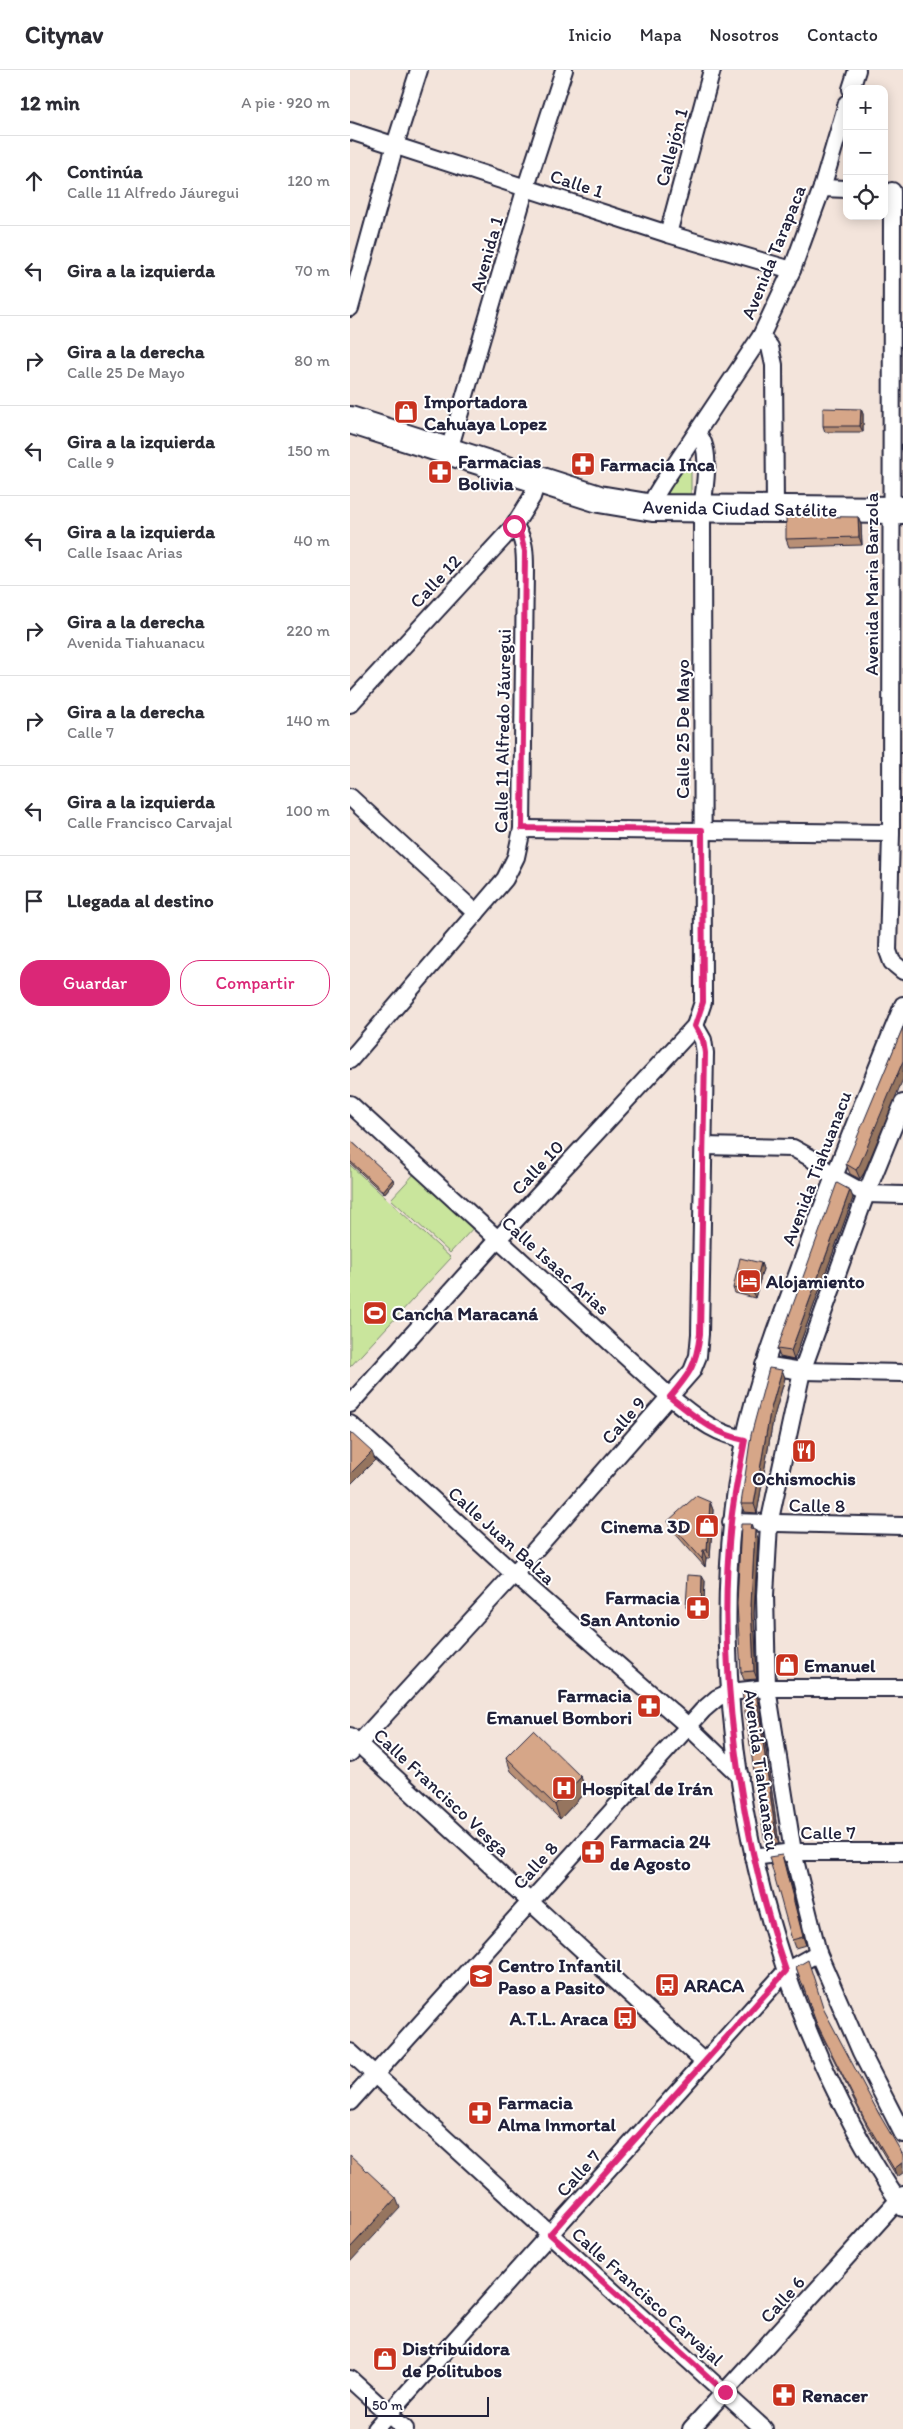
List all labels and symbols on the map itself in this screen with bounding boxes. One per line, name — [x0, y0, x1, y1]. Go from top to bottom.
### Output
street label: Callejón 1 — [650, 105, 693, 189]
street label: Calle 1 — [547, 164, 607, 203]
street label: Avenida Tarapaca — [736, 182, 811, 323]
street label: Avenida 1 — [465, 213, 508, 295]
place label: Importadora Cahuaya Lopez — [424, 390, 547, 435]
shop icon: Importadora Cahuaya Lopez — [393, 399, 419, 425]
place label: Farmacias Bolivia — [458, 450, 542, 495]
pharmacy icon: Farmacia Inca — [570, 451, 596, 477]
place label: Farmacia Inca — [600, 453, 716, 476]
pharmacy icon: Farmacias Bolivia — [427, 459, 453, 485]
street label: Avenida Maria Barzola — [860, 492, 883, 676]
street label: Avenida Ciudad Satélite — [642, 495, 838, 522]
route start — [503, 515, 526, 538]
street label: Calle 12 — [405, 550, 466, 613]
street label: Calle 11 Alfredo Jáuregui — [489, 629, 516, 833]
street label: Calle 25 De Mayo — [671, 659, 694, 799]
street label: Avenida Tiahuanacu — [776, 1087, 857, 1249]
street label: Calle 10 — [506, 1135, 569, 1200]
street label: Calle Isaac Arias — [497, 1211, 614, 1320]
hotel icon: Alojamiento — [736, 1268, 762, 1294]
place label: Alojamiento — [765, 1270, 865, 1293]
sports icon: Cancha Maracaná — [362, 1300, 388, 1326]
place label: Cancha Maracaná — [392, 1302, 539, 1325]
street label: Calle 9 — [596, 1392, 650, 1449]
restaurant icon: Ochismochis — [791, 1438, 817, 1464]
place label: Ochismochis — [752, 1467, 856, 1490]
street label: Calle Juan Balza — [443, 1481, 560, 1590]
street label: Calle 8 — [788, 1494, 845, 1517]
shop icon: Cinema 3D — [694, 1513, 720, 1539]
place label: Cinema 3D — [601, 1515, 690, 1538]
place label: Farmacia San Antonio — [580, 1586, 681, 1631]
pharmacy icon: Farmacia San Antonio — [685, 1595, 711, 1621]
shop icon: Emanuel — [774, 1652, 800, 1678]
place label: Emanuel — [804, 1654, 876, 1677]
place label: Farmacia Emanuel Bombori — [486, 1684, 633, 1729]
street label: Avenida Tiahuanacu — [739, 1687, 784, 1853]
pharmacy icon: Farmacia Emanuel Bombori — [636, 1693, 662, 1719]
street label: Calle Francisco Vesga — [369, 1723, 514, 1861]
hospital icon: Hospital de Irán — [551, 1775, 577, 1801]
place label: Hospital de Irán — [582, 1777, 713, 1800]
street label: Calle 7 — [800, 1821, 856, 1844]
place label: Farmacia 24 de Agosto — [610, 1830, 711, 1875]
street label: Calle 8 — [508, 1837, 563, 1894]
pharmacy icon: Farmacia 24 de Agosto — [580, 1839, 606, 1865]
place label: Centro Infantil Paso a Pasito — [498, 1954, 622, 1999]
school or university icon: Centro Infantil Paso a Pasito — [468, 1963, 494, 1989]
bus stop icon: ARACA — [654, 1972, 680, 1998]
place label: ARACA — [683, 1974, 745, 1997]
bus stop icon: A.T.L. Araca — [612, 2005, 638, 2031]
place label: A.T.L. Araca — [509, 2007, 609, 2030]
place label: Farmacia Alma Inmortal — [497, 2091, 617, 2136]
pharmacy icon: Farmacia Alma Inmortal — [467, 2100, 493, 2126]
street label: Calle 7 — [551, 2145, 606, 2202]
street label: Calle Francisco Carvajal — [567, 2222, 729, 2371]
street label: Calle 6 — [755, 2271, 810, 2328]
place label: Distribuidora de Politubos — [402, 2337, 510, 2382]
shop icon: Distribuidora de Politubos — [372, 2346, 398, 2372]
route end — [714, 2381, 737, 2404]
pharmacy icon: Renacer — [771, 2382, 797, 2408]
place label: Renacer — [802, 2384, 868, 2407]
scale bar — [365, 2394, 489, 2417]

